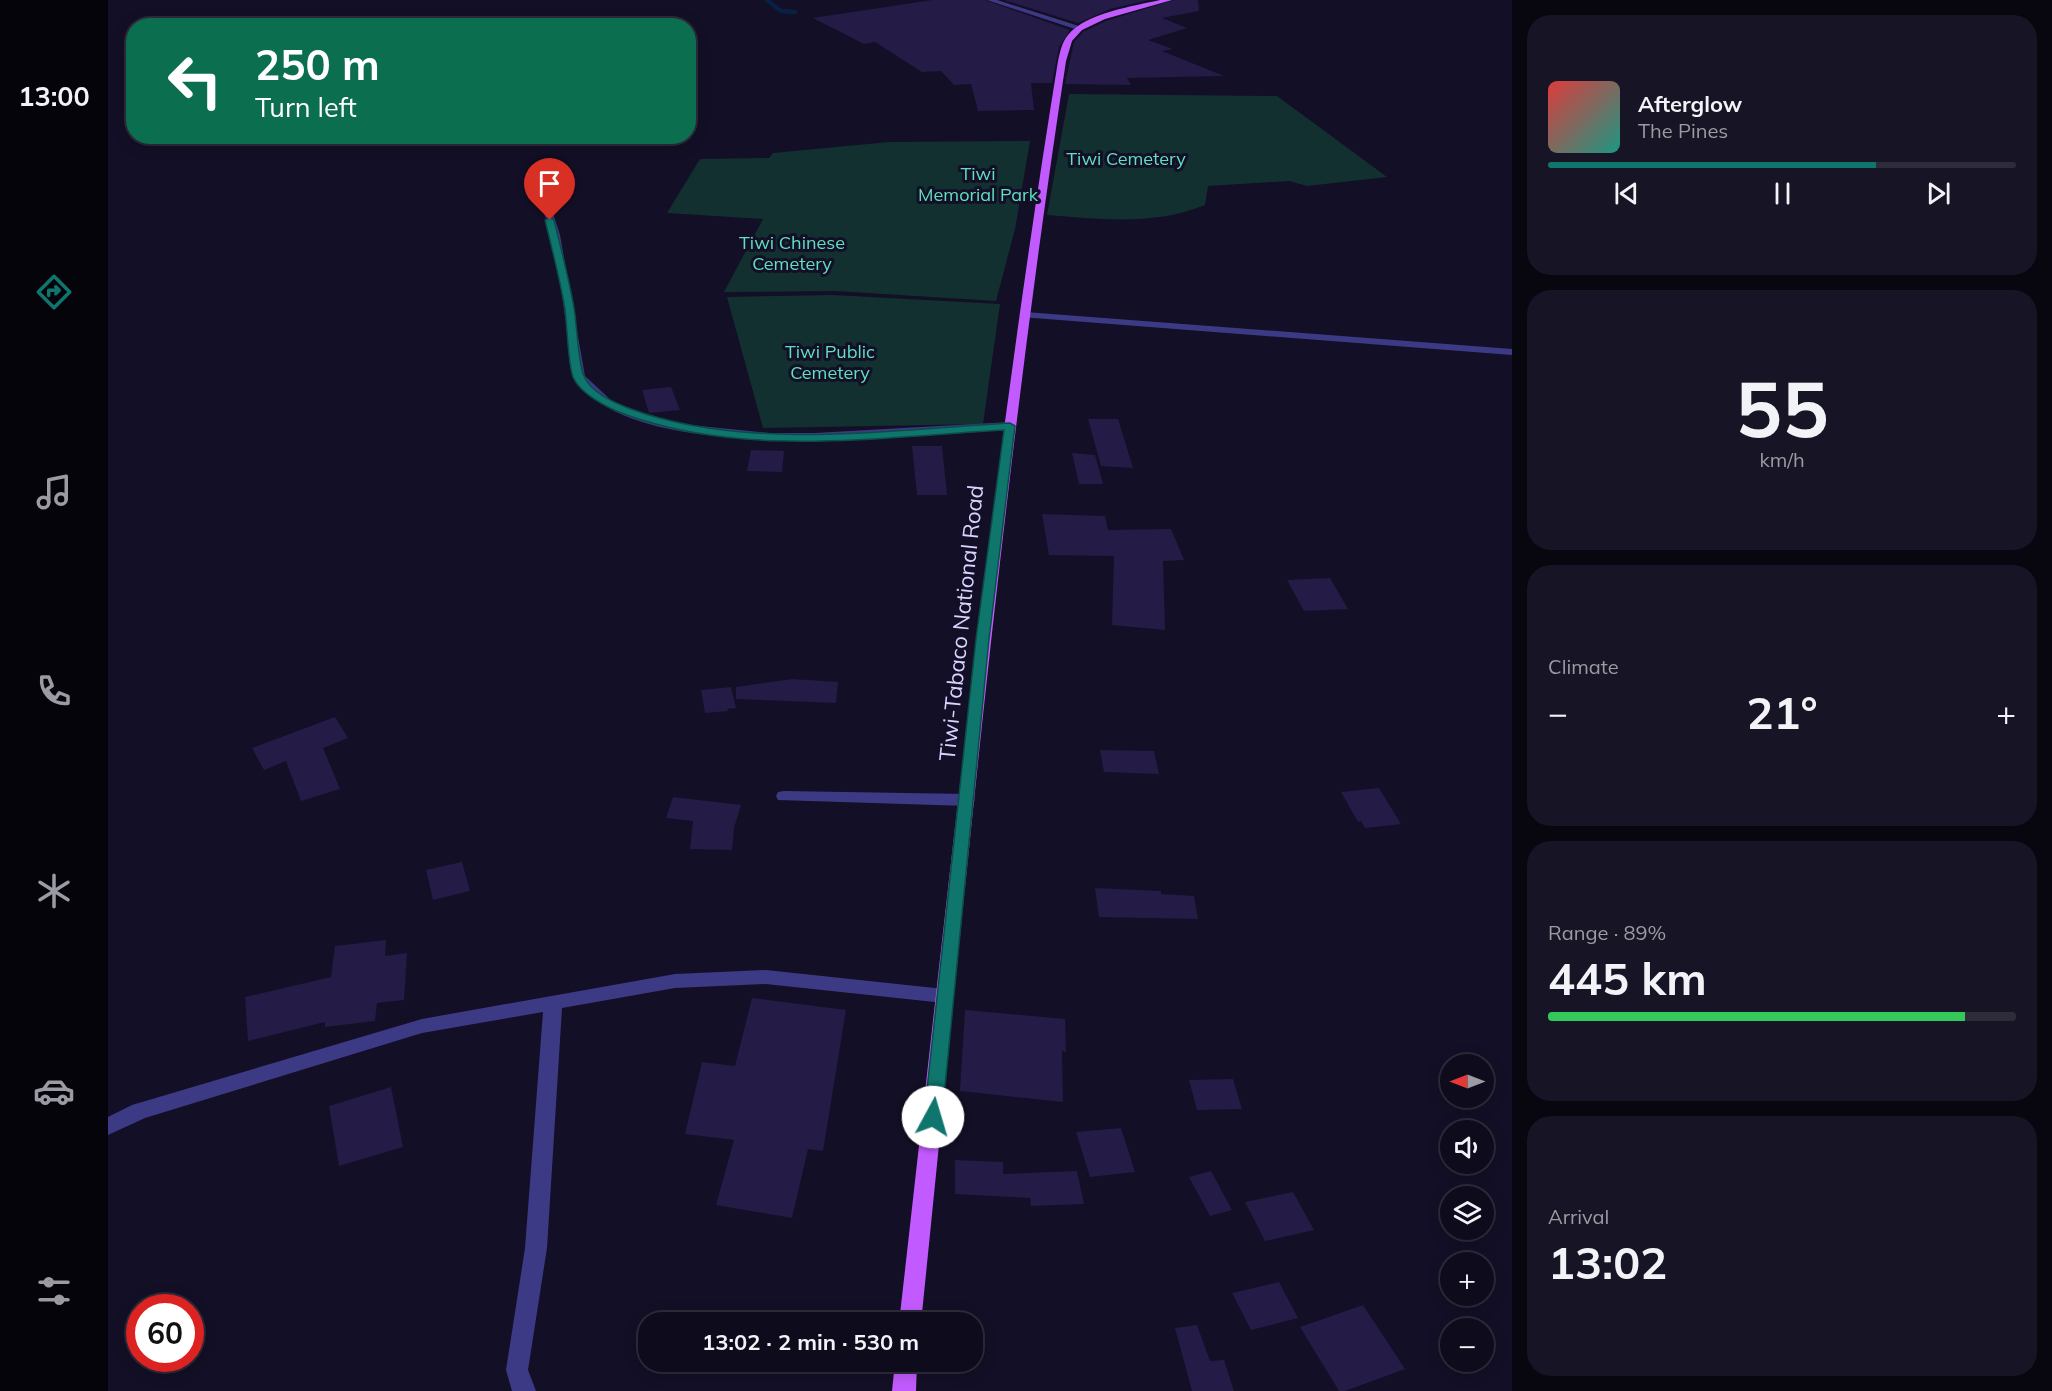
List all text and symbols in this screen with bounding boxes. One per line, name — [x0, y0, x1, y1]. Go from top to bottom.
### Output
text: 250 m — [255, 38, 380, 91]
icon: left — [156, 42, 234, 120]
text: 13:00 — [18, 79, 90, 113]
text: Turn left — [255, 90, 357, 124]
text: Afterglow — [1638, 90, 1742, 118]
text: The Pines — [1638, 118, 1728, 143]
park label: Tiwi Cemetery — [1066, 147, 1186, 170]
pin — [524, 158, 575, 220]
park label: Tiwi Memorial Park — [918, 162, 1039, 206]
icon: arrive — [533, 167, 566, 200]
icon: previous — [1610, 177, 1643, 210]
icon: pause — [1766, 177, 1799, 210]
icon: next — [1922, 177, 1955, 210]
park label: Tiwi Chinese Cemetery — [739, 231, 845, 275]
icon: directions — [33, 271, 75, 313]
park label: Tiwi Public Cemetery — [785, 340, 875, 384]
text: 55 — [1735, 359, 1829, 457]
text: km/h — [1759, 447, 1805, 472]
icon: music — [33, 471, 75, 513]
street label: Tiwi-Tabaco National Road — [933, 484, 989, 762]
text: Climate — [1548, 654, 1619, 679]
icon: phone — [33, 670, 75, 712]
text: 21° — [1746, 684, 1818, 740]
text: − — [1548, 692, 1568, 733]
text: + — [1996, 692, 2016, 733]
icon: climate — [33, 870, 75, 912]
text: Range · 89% — [1548, 920, 1666, 945]
text: 445 km — [1548, 950, 1707, 1006]
north arrow — [1440, 1054, 1494, 1108]
map controls — [1440, 1054, 1494, 1372]
icon: car — [33, 1070, 75, 1112]
position arrow — [901, 1085, 965, 1149]
button: sound — [1440, 1120, 1494, 1174]
button: layers — [1440, 1186, 1494, 1240]
text: Arrival — [1548, 1204, 1609, 1229]
text: 13:02 — [1548, 1234, 1667, 1290]
button: + — [1440, 1252, 1494, 1306]
icon: filters — [33, 1270, 75, 1312]
speed limit sign: 60 — [126, 1294, 204, 1372]
button: − — [1440, 1318, 1494, 1372]
text: 13:02 · 2 min · 530 m — [702, 1328, 919, 1356]

